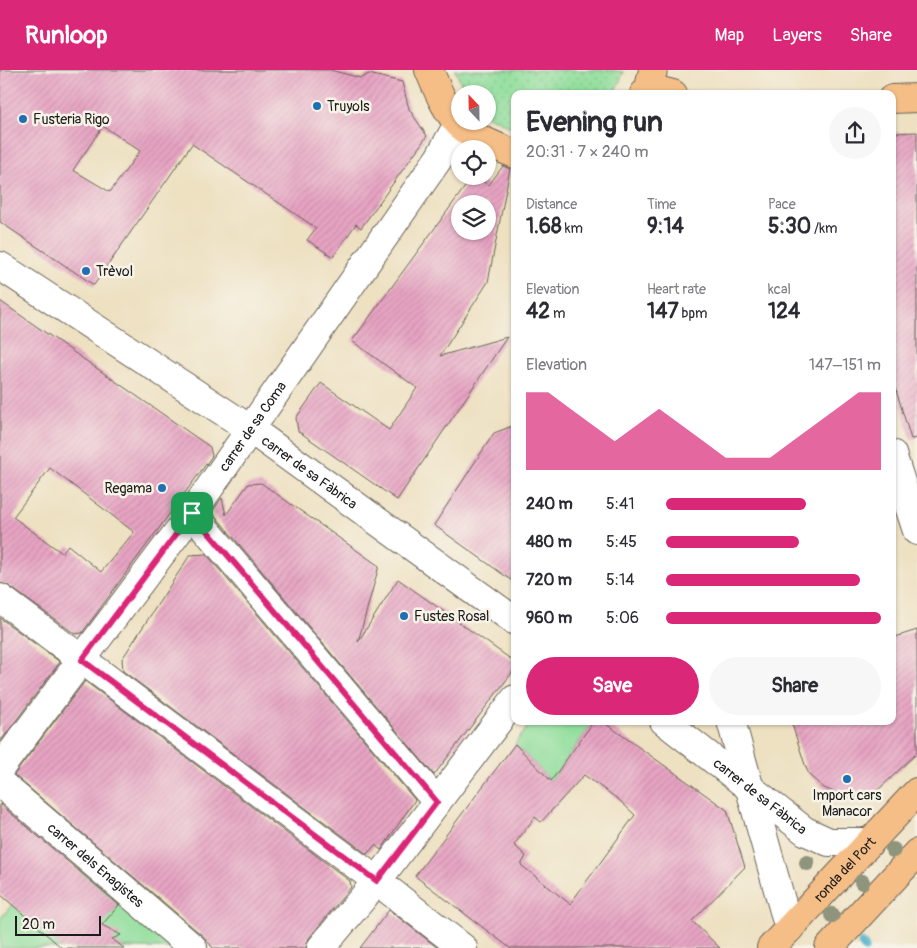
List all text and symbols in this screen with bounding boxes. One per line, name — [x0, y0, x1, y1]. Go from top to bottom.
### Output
text: Runloop — [25, 21, 108, 50]
text: Map — [715, 24, 744, 47]
text: Layers — [772, 24, 822, 47]
text: Share — [850, 24, 892, 47]
north arrow — [451, 85, 496, 130]
map controls — [451, 85, 496, 240]
place label: Truyols — [327, 98, 370, 115]
marker: Truyols — [311, 100, 323, 112]
text: Evening run — [526, 105, 663, 140]
button: share — [829, 107, 881, 159]
place label: Fusteria Rigo — [33, 111, 110, 128]
marker: Fusteria Rigo — [17, 113, 29, 125]
button: locate — [451, 140, 496, 185]
text: 20:31 · 7 × 240 m — [526, 142, 648, 162]
button: layers — [451, 195, 496, 240]
text: Distance — [526, 196, 577, 213]
text: Time — [647, 196, 676, 213]
text: Pace — [768, 196, 796, 213]
text: 1.68 — [526, 213, 562, 240]
text: 9:14 — [647, 213, 684, 240]
text: 5:30 — [768, 213, 811, 240]
text: km — [562, 220, 583, 237]
text: /km — [811, 220, 837, 237]
place label: Trèvol — [96, 263, 133, 280]
marker: Trèvol — [80, 265, 92, 277]
text: Elevation — [526, 281, 579, 298]
text: Heart rate — [647, 281, 706, 298]
text: kcal — [768, 281, 791, 298]
text: 42 — [526, 298, 550, 325]
text: 147 — [647, 298, 679, 325]
text: 124 — [768, 298, 800, 325]
text: m — [550, 305, 565, 322]
text: bpm — [679, 305, 707, 322]
text: Elevation — [526, 355, 587, 375]
text: 147–151 m — [809, 355, 881, 375]
street label: carrer de sa Coma — [216, 378, 290, 475]
street label: carrer de sa Fàbrica — [258, 432, 360, 513]
place label: Regama — [104, 480, 152, 497]
marker: Regama — [156, 482, 168, 494]
pin — [171, 492, 213, 534]
text: 240 m — [526, 494, 573, 514]
text: 5:41 — [606, 494, 634, 514]
icon: arrive — [178, 499, 206, 527]
text: 480 m — [526, 532, 572, 552]
text: 5:45 — [606, 532, 637, 552]
text: 720 m — [526, 570, 572, 590]
text: 5:14 — [606, 570, 634, 590]
place label: Fustes Rosal — [414, 608, 489, 625]
text: 960 m — [526, 608, 572, 628]
text: 5:06 — [606, 608, 639, 628]
marker: Fustes Rosal — [398, 610, 410, 622]
button: Save — [526, 657, 699, 715]
button: Share — [709, 657, 881, 715]
street label: carrer de sa Fàbrica — [710, 755, 810, 838]
marker: Import cars Manacor — [841, 773, 853, 785]
place label: Import cars Manacor — [812, 787, 882, 820]
street label: carrer dels Enagistes — [44, 819, 148, 912]
street label: ronda del Port — [811, 833, 880, 905]
scale bar — [15, 913, 101, 936]
text: 20 m — [22, 916, 55, 933]

